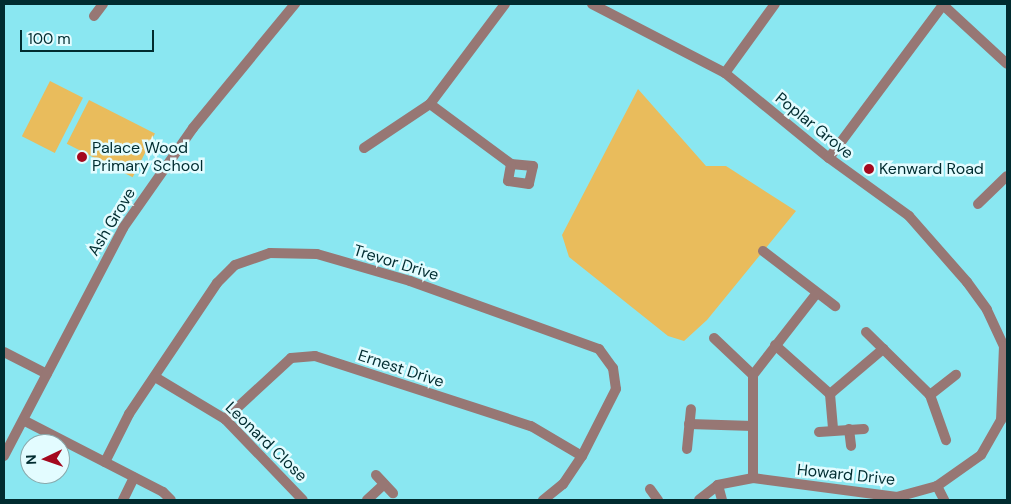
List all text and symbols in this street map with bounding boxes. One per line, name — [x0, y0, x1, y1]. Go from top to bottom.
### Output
scale bar — [22, 20, 156, 52]
text: 100 m — [28, 29, 71, 49]
street label: Poplar Grove — [771, 89, 857, 163]
place label: Palace Wood Primary School — [92, 138, 203, 176]
marker: Palace Wood Primary School — [76, 151, 88, 163]
place label: Kenward Road — [879, 159, 984, 179]
marker: Kenward Road — [863, 163, 875, 175]
street label: Ash Grove — [84, 184, 140, 260]
street label: Trevor Drive — [351, 241, 441, 285]
street label: Ernest Drive — [356, 346, 446, 392]
street label: Leonard Close — [221, 398, 311, 486]
north arrow — [20, 434, 70, 484]
text: N — [22, 454, 40, 465]
street label: Howard Drive — [796, 460, 896, 490]

